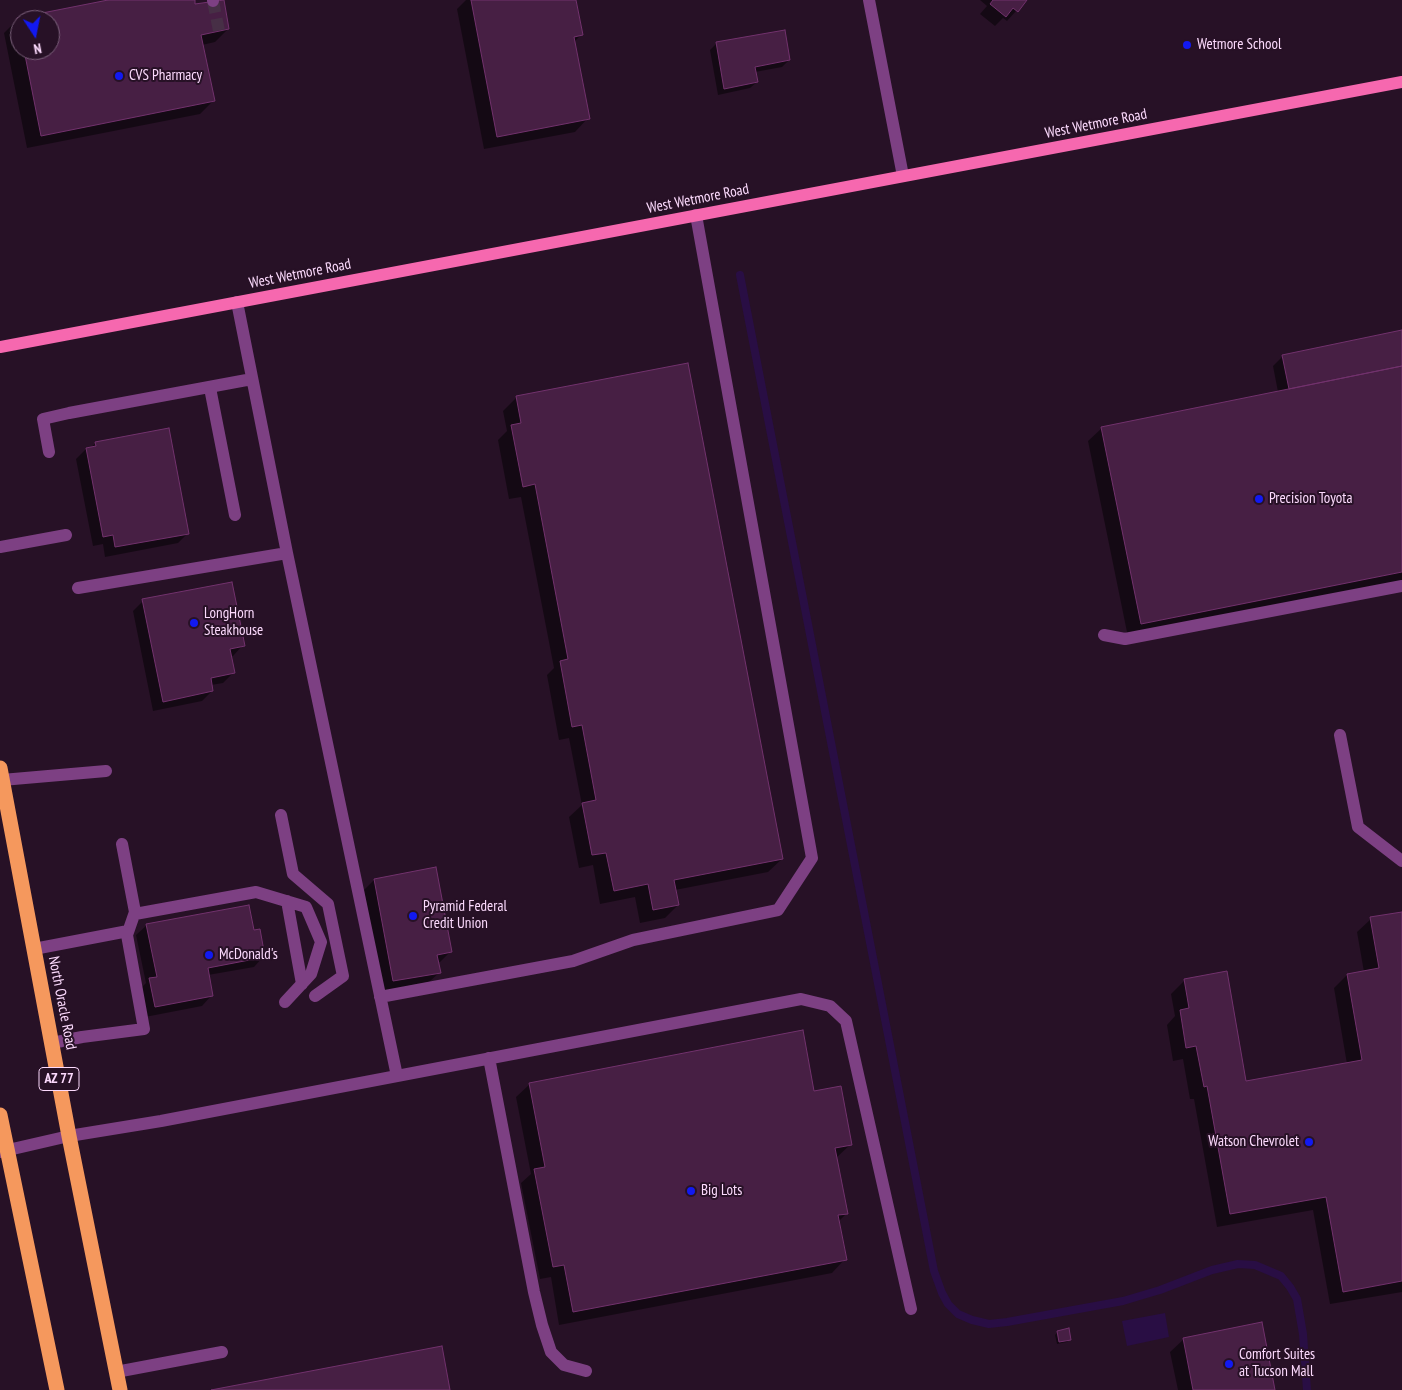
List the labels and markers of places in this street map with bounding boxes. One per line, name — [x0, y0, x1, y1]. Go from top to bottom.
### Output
place label: Wetmore School — [1197, 36, 1281, 54]
marker: Wetmore School — [1181, 39, 1193, 51]
place label: CVS Pharmacy — [129, 67, 202, 85]
marker: CVS Pharmacy — [113, 70, 125, 82]
place label: Precision Toyota — [1269, 490, 1352, 508]
marker: Precision Toyota — [1253, 493, 1265, 505]
place label: LongHorn Steakhouse — [204, 605, 263, 640]
marker: LongHorn Steakhouse — [188, 617, 200, 629]
place label: Pyramid Federal Credit Union — [423, 898, 507, 933]
marker: Pyramid Federal Credit Union — [407, 910, 419, 922]
place label: McDonald's — [219, 946, 278, 964]
marker: McDonald's — [203, 949, 215, 961]
place label: Watson Chevrolet — [1208, 1133, 1299, 1151]
marker: Watson Chevrolet — [1303, 1136, 1315, 1148]
place label: Big Lots — [701, 1182, 742, 1200]
marker: Big Lots — [685, 1185, 697, 1197]
place label: Comfort Suites at Tucson Mall — [1239, 1346, 1315, 1381]
marker: Comfort Suites at Tucson Mall — [1223, 1358, 1235, 1370]

